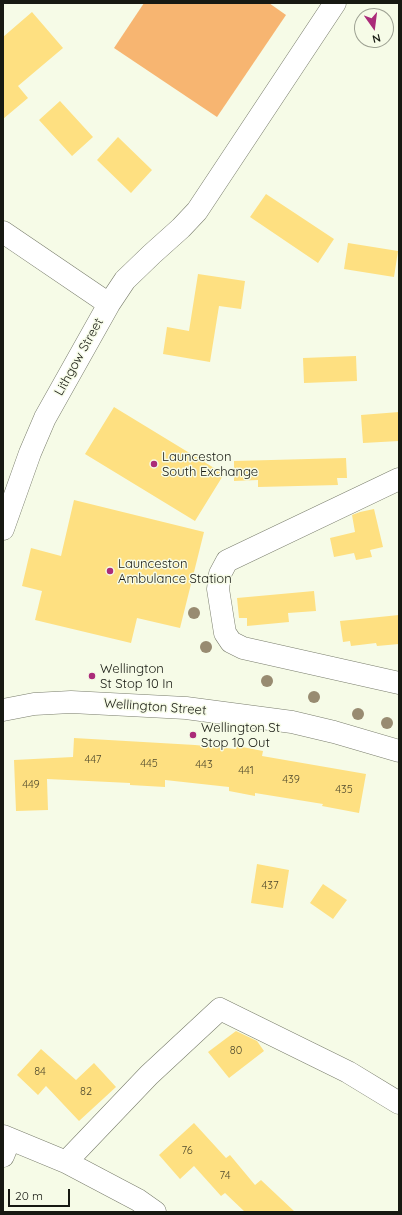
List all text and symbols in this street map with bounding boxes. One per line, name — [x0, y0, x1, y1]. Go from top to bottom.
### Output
north arrow — [354, 8, 394, 48]
text: N — [371, 31, 382, 46]
street label: Lithgow Street — [51, 316, 107, 398]
place label: Launceston South Exchange — [162, 449, 258, 480]
marker: Launceston South Exchange — [149, 459, 159, 469]
place label: Launceston Ambulance Station — [118, 556, 232, 587]
marker: Launceston Ambulance Station — [105, 566, 115, 576]
place label: Wellington St Stop 10 In — [100, 661, 173, 692]
marker: Wellington St Stop 10 In — [87, 671, 97, 681]
street label: Wellington Street — [103, 696, 207, 718]
place label: Wellington St Stop 10 Out — [201, 720, 280, 751]
marker: Wellington St Stop 10 Out — [188, 730, 198, 740]
house number: 447 — [85, 753, 101, 767]
house number: 445 — [140, 757, 158, 771]
house number: 443 — [195, 758, 213, 772]
house number: 441 — [238, 764, 254, 778]
house number: 439 — [282, 773, 300, 787]
house number: 449 — [22, 778, 40, 792]
house number: 435 — [335, 783, 353, 797]
house number: 437 — [261, 879, 279, 893]
house number: 80 — [230, 1044, 242, 1058]
house number: 84 — [34, 1065, 46, 1079]
house number: 82 — [80, 1085, 92, 1099]
house number: 76 — [181, 1144, 193, 1158]
house number: 74 — [220, 1169, 230, 1183]
scale bar — [10, 1181, 72, 1207]
text: 20 m — [15, 1188, 43, 1203]

